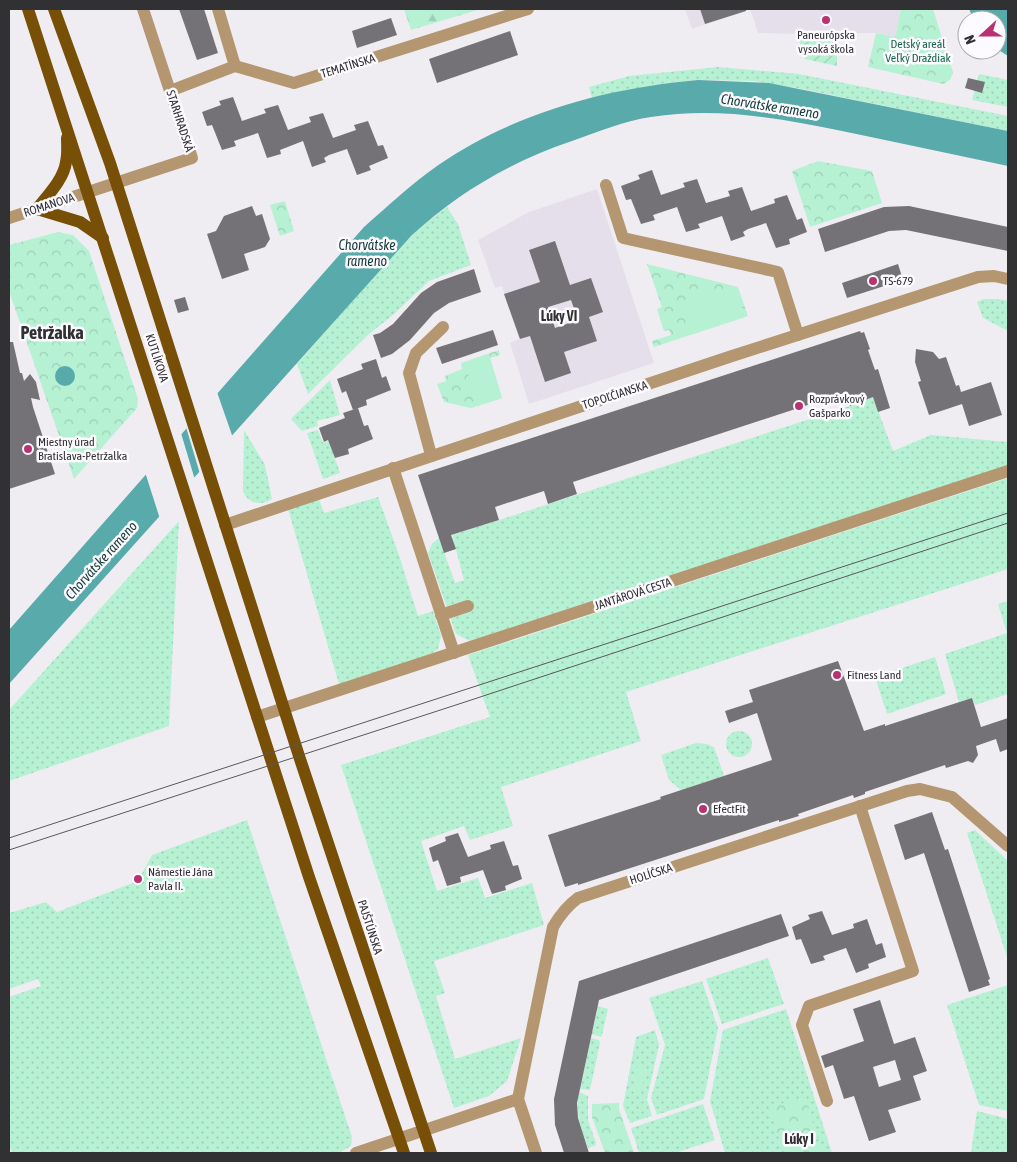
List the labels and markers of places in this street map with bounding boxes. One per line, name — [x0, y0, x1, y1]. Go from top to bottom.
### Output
marker: Paneurópska vysoká škola — [820, 14, 832, 26]
place label: Paneurópska vysoká škola — [797, 28, 855, 56]
place label: TS-679 — [883, 274, 914, 288]
marker: TS-679 — [867, 275, 879, 287]
place label: Rozprávkový Gašparko — [809, 392, 865, 420]
marker: Rozprávkový Gašparko — [793, 400, 805, 412]
place label: Miestny úrad Bratislava-Petržalka — [38, 435, 127, 463]
marker: Miestny úrad Bratislava-Petržalka — [22, 443, 34, 455]
place label: Fitness Land — [847, 668, 901, 682]
marker: Fitness Land — [831, 669, 843, 681]
place label: EfectFit — [713, 802, 746, 816]
marker: EfectFit — [697, 803, 709, 815]
place label: Námestie Jána Pavla II. — [148, 865, 213, 893]
marker: Námestie Jána Pavla II. — [132, 873, 144, 885]

